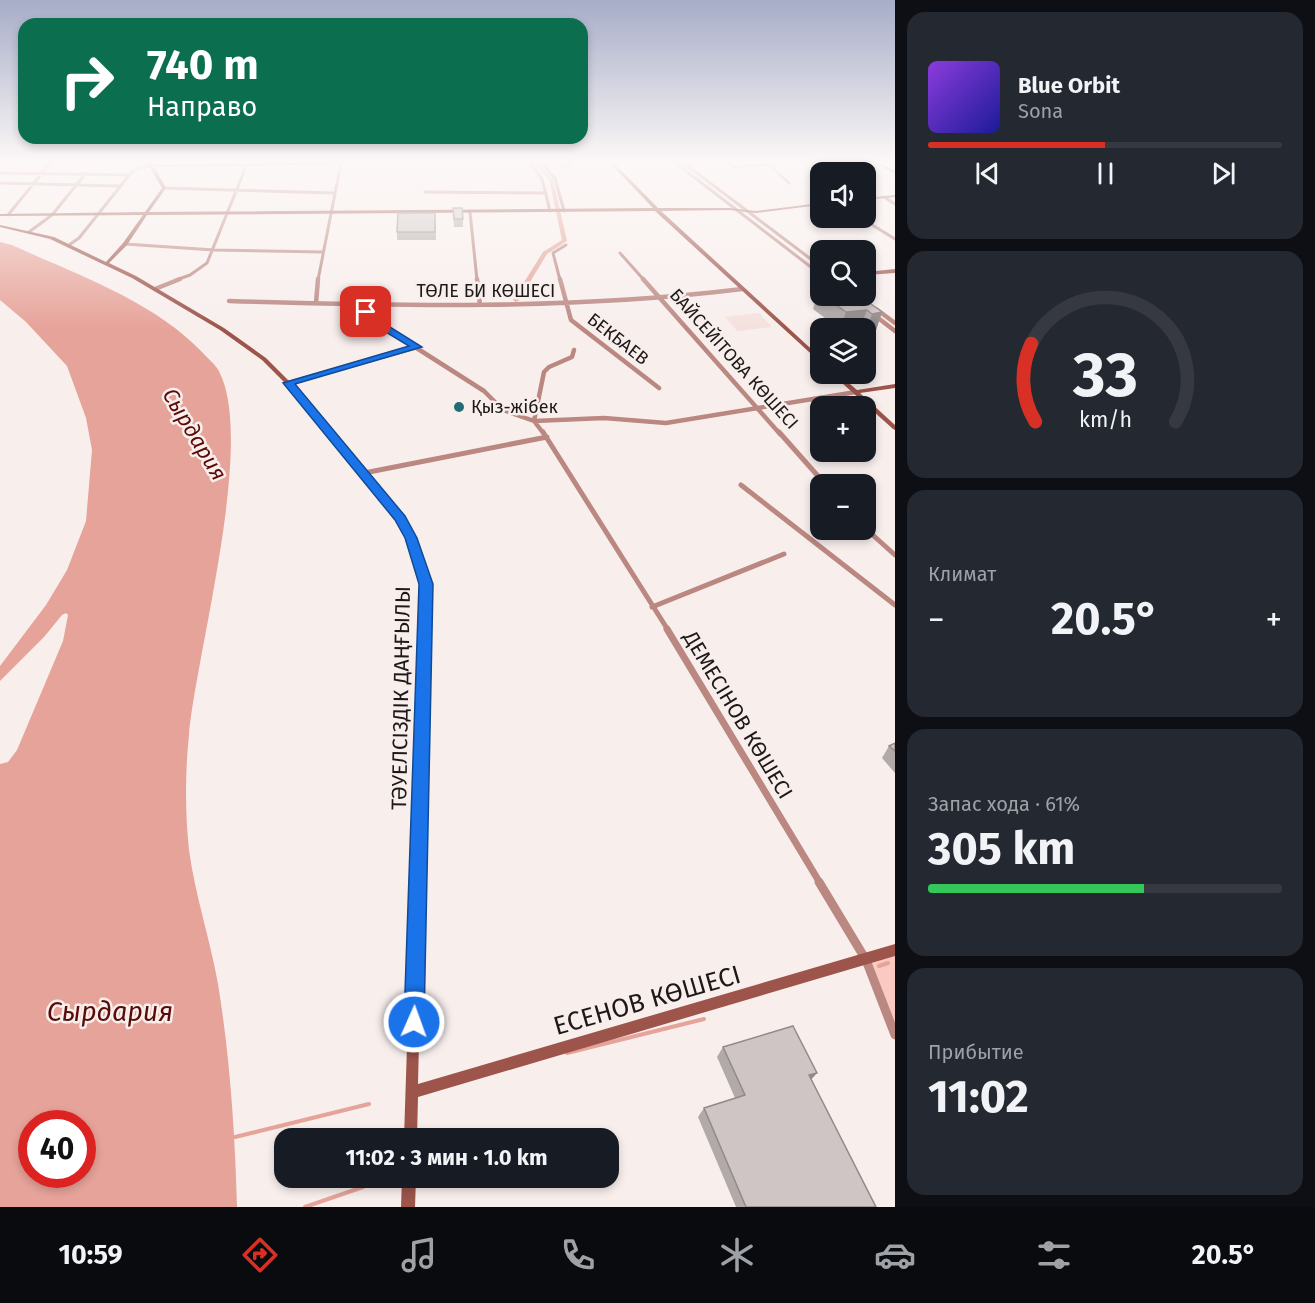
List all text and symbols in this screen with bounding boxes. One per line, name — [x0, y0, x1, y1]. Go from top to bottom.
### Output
text: 740 m — [147, 40, 259, 90]
icon: right — [48, 42, 126, 120]
text: Blue Orbit — [1018, 72, 1120, 99]
text: Направо — [147, 91, 257, 123]
text: Sona — [1018, 99, 1063, 123]
icon: previous — [971, 157, 1004, 190]
icon: pause — [1089, 157, 1122, 190]
icon: next — [1207, 157, 1240, 190]
map controls — [810, 162, 876, 540]
button: sound — [810, 162, 876, 228]
button: search — [810, 240, 876, 306]
street label: ТӨЛЕ БИ КӨШЕСІ — [417, 280, 555, 302]
street label: БАЙСЕЙІТОВА КӨШЕСІ — [665, 284, 803, 434]
pin — [340, 286, 391, 337]
icon: arrive — [349, 295, 382, 328]
street label: БЕКБАЕВ — [583, 308, 653, 370]
button: layers — [810, 318, 876, 384]
text: 33 — [1072, 338, 1137, 413]
water label: Сырдария — [156, 383, 233, 485]
place label: Қыз-жібек — [471, 396, 558, 418]
button: + — [810, 396, 876, 462]
marker: Қыз-жібек — [452, 400, 466, 414]
text: km/h — [1078, 407, 1132, 433]
button: − — [810, 474, 876, 540]
text: Климат — [928, 562, 996, 586]
street label: ТӘУЕЛСІЗДІК ДАҢҒЫЛЫ — [386, 586, 416, 810]
text: 20.5° — [1051, 592, 1159, 646]
text: − — [928, 600, 945, 640]
text: + — [1266, 600, 1282, 640]
street label: ДЕМЕСІНОВ КӨШЕСІ — [677, 625, 798, 804]
text: Запас хода · 61% — [928, 792, 1080, 816]
text: 305 km — [928, 822, 1075, 876]
street label: ЕСЕНОВ КӨШЕСІ — [550, 959, 744, 1042]
position arrow — [382, 990, 446, 1054]
water label: Сырдария — [47, 996, 173, 1028]
text: Прибытие — [928, 1040, 1024, 1064]
text: 11:02 — [928, 1070, 1029, 1124]
speed limit sign: 40 — [18, 1110, 96, 1188]
text: 11:02 · 3 мин · 1.0 km — [345, 1144, 548, 1171]
icon: directions — [239, 1234, 281, 1276]
icon: music — [398, 1234, 440, 1276]
icon: phone — [557, 1234, 599, 1276]
icon: climate — [716, 1234, 758, 1276]
icon: car — [874, 1234, 916, 1276]
icon: filters — [1033, 1234, 1075, 1276]
text: 10:59 — [58, 1239, 123, 1271]
text: 20.5° — [1192, 1239, 1257, 1271]

